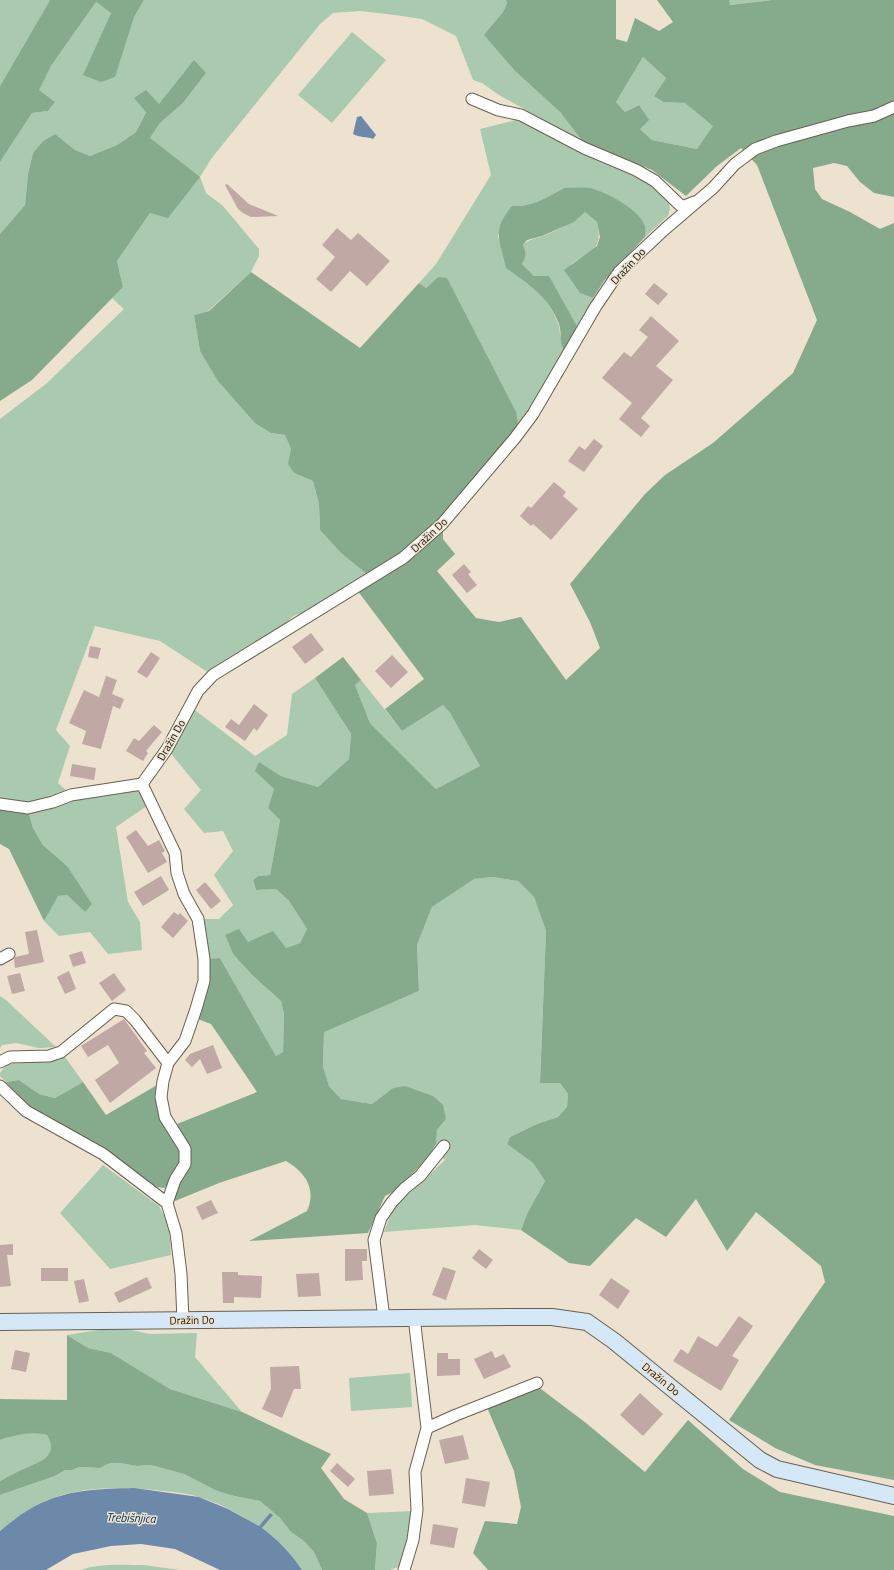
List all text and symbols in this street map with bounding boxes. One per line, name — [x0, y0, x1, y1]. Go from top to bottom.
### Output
street label: Dražin Do — [607, 244, 649, 288]
street label: Dražin Do — [407, 514, 451, 556]
street label: Dražin Do — [153, 716, 189, 764]
street label: Dražin Do — [169, 1312, 215, 1328]
street label: Dražin Do — [638, 1359, 684, 1400]
water label: Trebišnjica — [106, 1507, 157, 1528]

